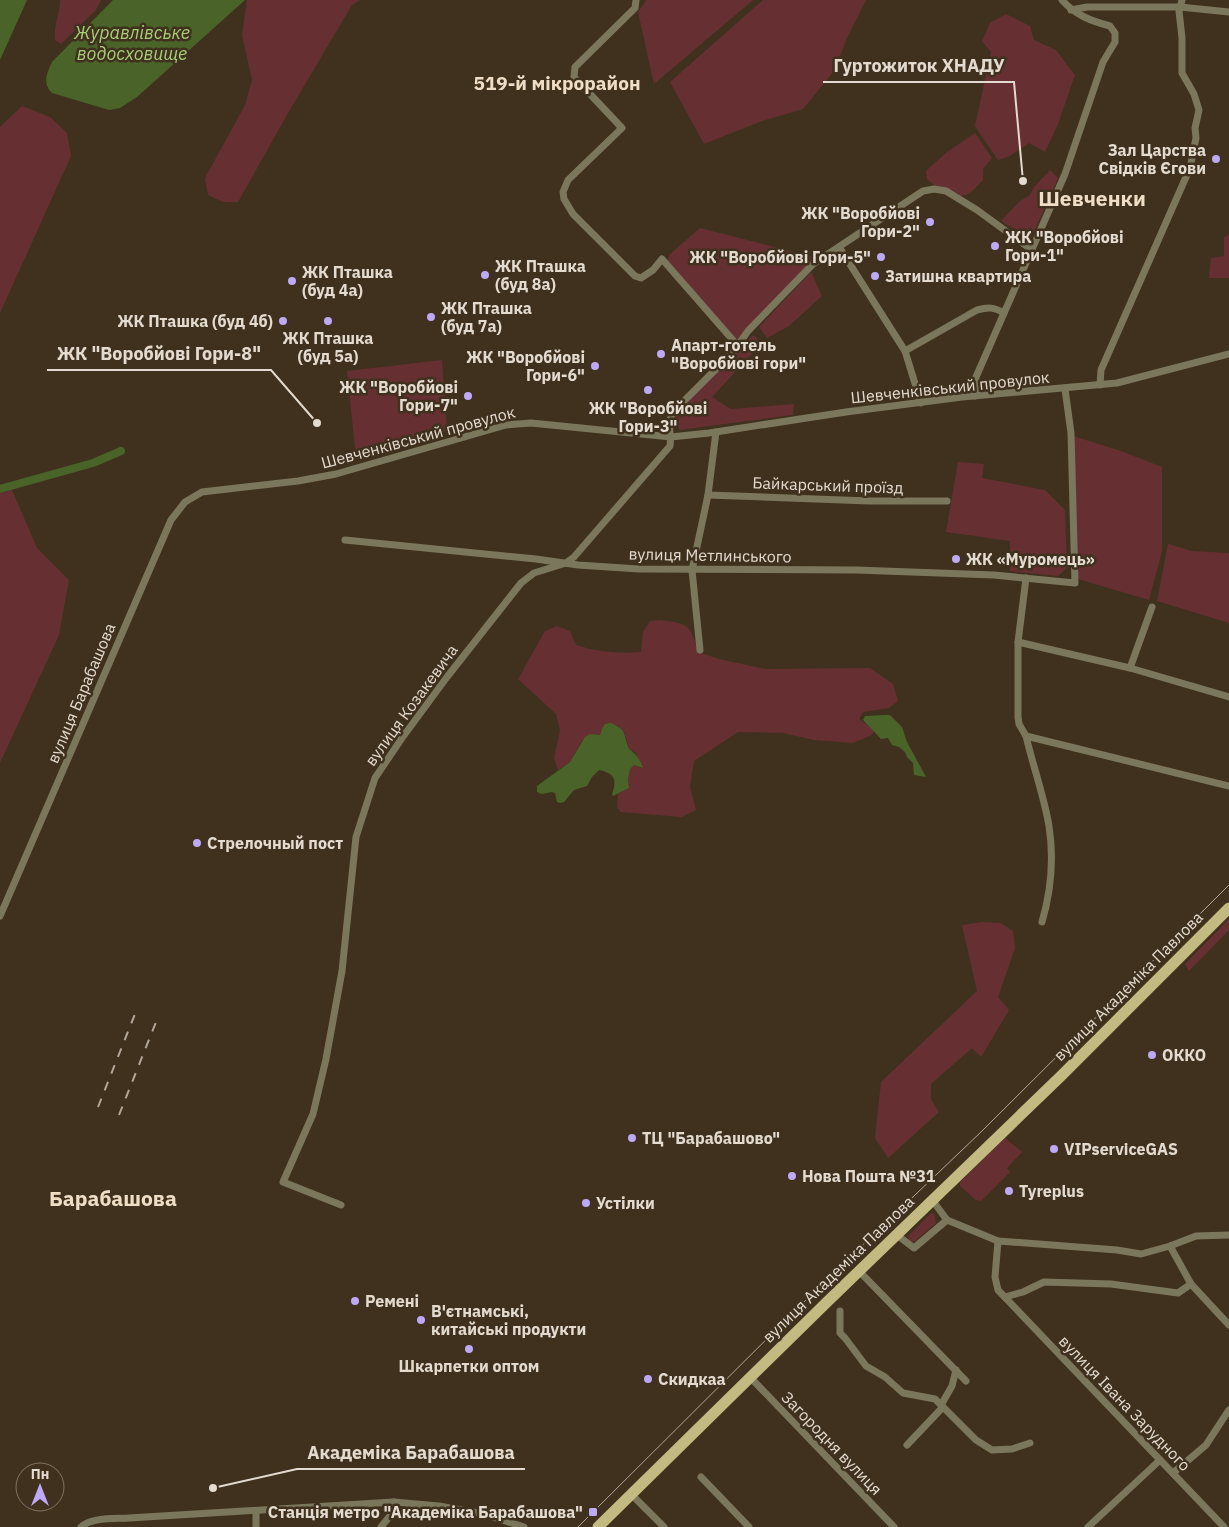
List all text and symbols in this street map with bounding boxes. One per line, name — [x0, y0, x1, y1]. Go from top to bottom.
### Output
water label: Журавлівське водосховище — [73, 21, 190, 65]
callout: Гуртожиток ХНАДУ — [823, 49, 1014, 82]
text: Гуртожиток ХНАДУ — [833, 54, 1005, 77]
district label: 519-й мікрорайон — [473, 71, 641, 95]
place label: Зал Царства Свідків Єгови — [1098, 140, 1206, 178]
marker: Зал Царства Свідків Єгови — [1210, 153, 1222, 165]
district label: Шевченки — [1038, 184, 1146, 212]
place label: ЖК "Воробйові Гори-2" — [801, 203, 920, 241]
marker: ЖК "Воробйові Гори-2" — [924, 216, 936, 228]
place label: ЖК "Воробйові Гори-1" — [1005, 227, 1124, 265]
marker: ЖК "Воробйові Гори-1" — [989, 240, 1001, 252]
place label: ЖК "Воробйові Гори-5" — [690, 247, 871, 267]
marker: ЖК "Воробйові Гори-5" — [875, 251, 887, 263]
place label: ЖК Пташка (буд 8а) — [495, 256, 586, 294]
place label: ЖК Пташка (буд 4а) — [302, 262, 393, 300]
place label: Затишна квартира — [885, 266, 1031, 286]
marker: ЖК Пташка (буд 8а) — [479, 269, 491, 281]
marker: Затишна квартира — [869, 270, 881, 282]
marker: ЖК Пташка (буд 4а) — [286, 275, 298, 287]
place label: ЖК Пташка (буд 7а) — [441, 298, 532, 336]
place label: ЖК Пташка (буд 4б) — [118, 311, 273, 331]
marker: ЖК Пташка (буд 7а) — [425, 311, 437, 323]
marker: ЖК Пташка (буд 4б) — [277, 315, 289, 327]
marker: ЖК Пташка (буд 5а) — [322, 315, 334, 327]
place label: ЖК Пташка (буд 5а) — [283, 328, 373, 366]
place label: Апарт-готель "Воробйові гори" — [671, 335, 806, 373]
callout: ЖК "Воробйові Гори-8" — [47, 337, 271, 370]
text: ЖК "Воробйові Гори-8" — [57, 342, 261, 365]
place label: ЖК "Воробйові Гори-6" — [466, 347, 585, 385]
marker: Апарт-готель "Воробйові гори" — [655, 348, 667, 360]
marker: ЖК "Воробйові Гори-6" — [589, 360, 601, 372]
street label: Шевченківський провулок — [850, 367, 1051, 407]
place label: ЖК "Воробйові Гори-7" — [339, 377, 458, 415]
marker: ЖК "Воробйові Гори-3" — [642, 384, 654, 396]
marker: ЖК "Воробйові Гори-7" — [462, 390, 474, 402]
place label: ЖК "Воробйові Гори-3" — [589, 398, 707, 436]
street label: Шевченківський провулок — [319, 401, 517, 473]
street label: Байкарський проїзд — [752, 472, 904, 498]
street label: вулиця Метлинського — [628, 544, 792, 566]
place label: ЖК «Муромець» — [966, 549, 1095, 569]
marker: ЖК «Муромець» — [950, 553, 962, 565]
street label: вулиця Барабашова — [42, 620, 120, 766]
street label: вулиця Козакевича — [360, 640, 462, 770]
place label: Стрелочный пост — [207, 833, 343, 853]
marker: Стрелочный пост — [191, 837, 203, 849]
street label: вулиця Академіка Павлова — [1049, 907, 1207, 1065]
place label: ОККО — [1162, 1045, 1206, 1065]
marker: ОККО — [1146, 1049, 1158, 1061]
place label: ТЦ "Барабашово" — [642, 1128, 780, 1148]
marker: ТЦ "Барабашово" — [626, 1132, 638, 1144]
place label: VIPserviceGAS — [1064, 1139, 1178, 1159]
marker: VIPserviceGAS — [1048, 1143, 1060, 1155]
place label: Нова Пошта №31 — [802, 1166, 936, 1186]
marker: Нова Пошта №31 — [786, 1170, 798, 1182]
place label: Tyreplus — [1019, 1181, 1084, 1201]
district label: Барабашова — [49, 1184, 177, 1212]
marker: Tyreplus — [1003, 1185, 1015, 1197]
street label: вулиця Академіка Павлова — [758, 1191, 918, 1347]
place label: Устілки — [596, 1193, 655, 1213]
marker: Устілки — [580, 1197, 592, 1209]
place label: Ремені — [365, 1291, 419, 1311]
marker: Ремені — [349, 1295, 361, 1307]
place label: В'єтнамські, китайські продукти — [431, 1301, 586, 1339]
marker: В'єтнамські, китайські продукти — [415, 1314, 427, 1326]
street label: вулиця Івана Зарудного — [1055, 1331, 1195, 1475]
marker: Шкарпетки оптом — [463, 1343, 475, 1355]
place label: Шкарпетки оптом — [399, 1356, 539, 1376]
place label: Скидкаа — [658, 1369, 726, 1389]
marker: Скидкаа — [642, 1373, 654, 1385]
street label: Загородня вулиця — [777, 1387, 887, 1499]
callout: Академіка Барабашова — [297, 1436, 525, 1469]
text: Академіка Барабашова — [307, 1441, 515, 1464]
north arrow — [15, 1462, 65, 1512]
text: Пн — [31, 1465, 49, 1483]
place label: Станція метро "Академіка Барабашова" — [268, 1502, 583, 1522]
marker: Станція метро "Академіка Барабашова" — [587, 1506, 599, 1518]

